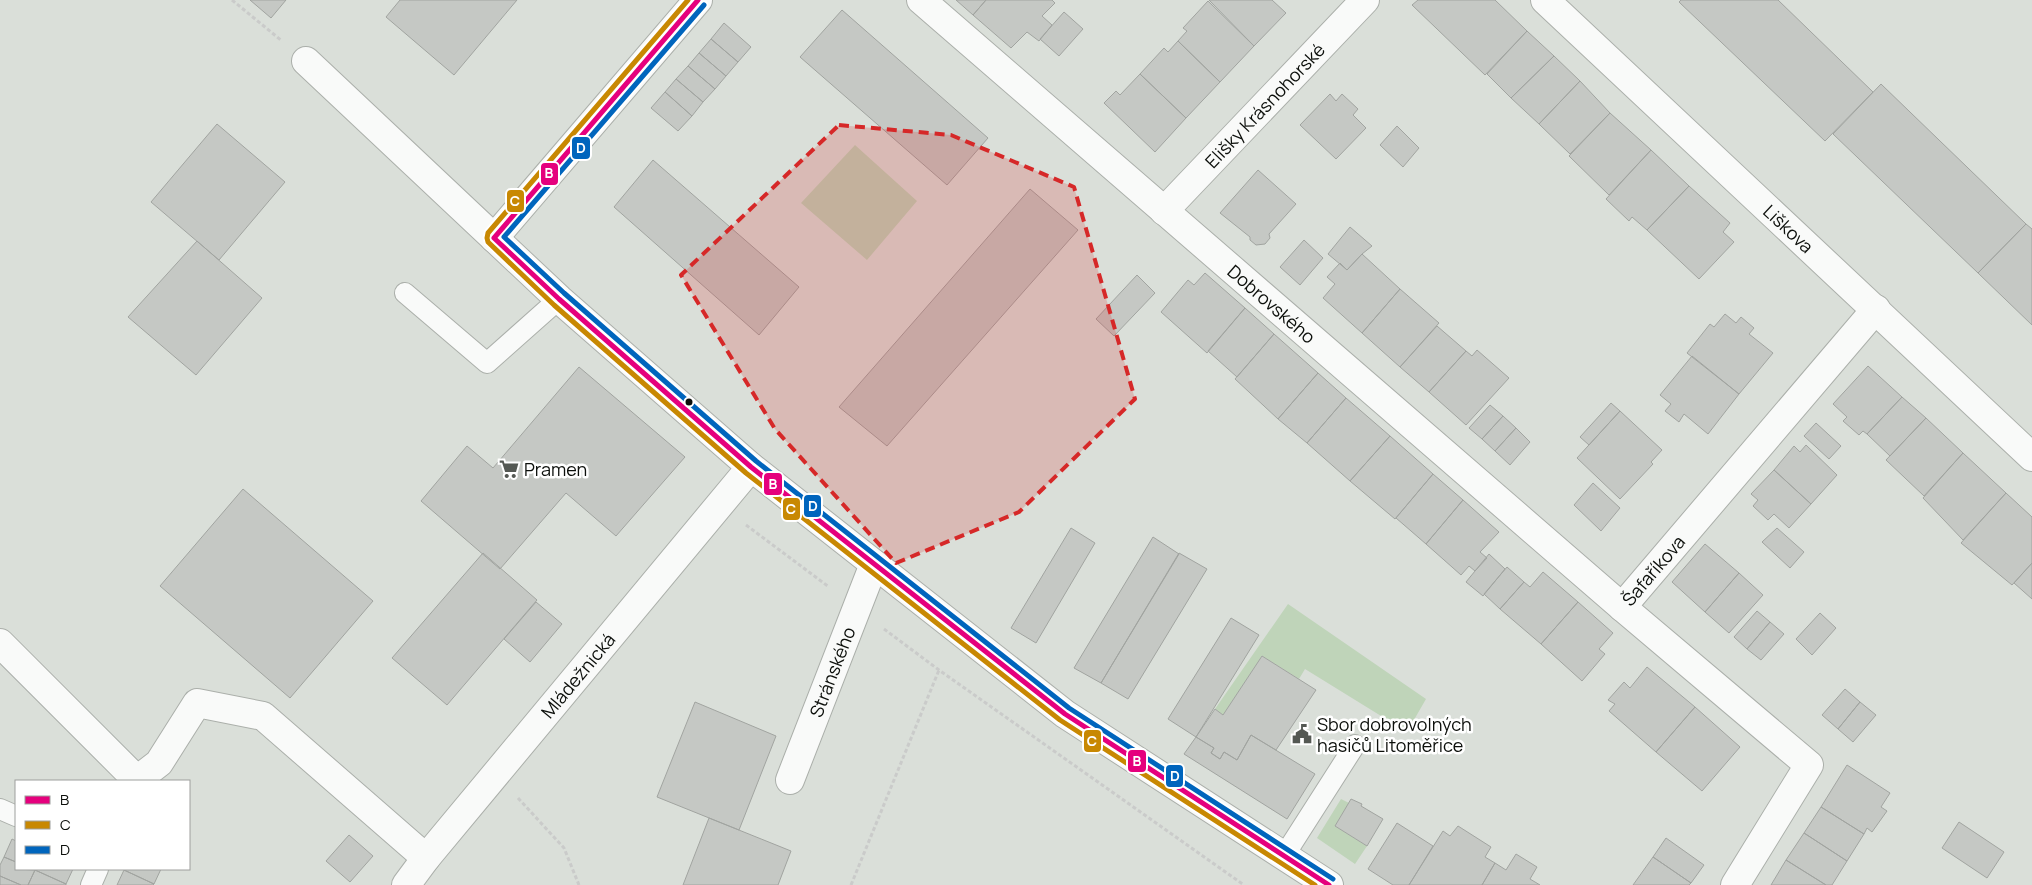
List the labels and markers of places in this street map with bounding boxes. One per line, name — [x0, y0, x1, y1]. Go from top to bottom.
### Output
unlabelled marker — [684, 397, 694, 407]
place label: Pramen — [524, 457, 587, 481]
supermarket icon: Pramen — [498, 458, 520, 480]
place label: Sbor dobrovolných hasičů Litoměřice — [1317, 712, 1472, 757]
public building icon: Sbor dobrovolných hasičů Litoměřice — [1291, 723, 1313, 745]

